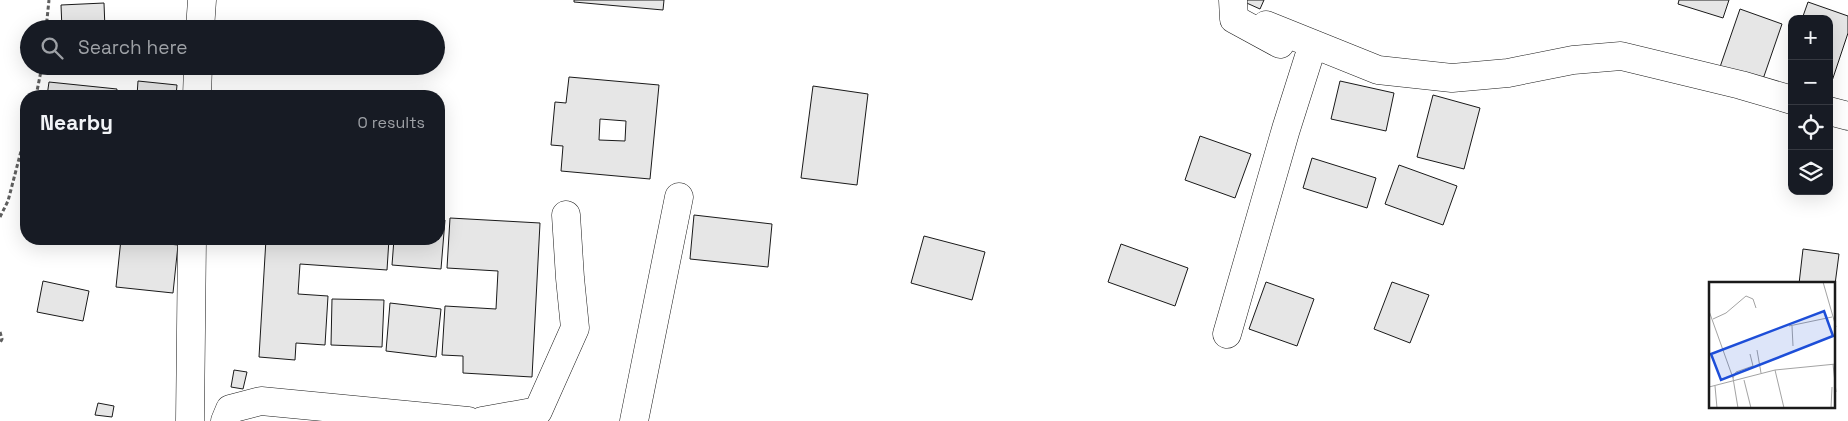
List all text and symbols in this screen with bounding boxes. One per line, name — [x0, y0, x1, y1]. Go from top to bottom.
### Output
map controls — [1788, 15, 1833, 195]
button: + — [1788, 15, 1833, 60]
search box — [20, 20, 445, 75]
icon: search — [38, 34, 66, 62]
text: Search here — [78, 35, 188, 60]
button: − — [1788, 60, 1833, 105]
button: locate — [1788, 105, 1833, 150]
text: Nearby — [40, 109, 113, 136]
text: 0 results — [357, 112, 425, 133]
button: layers — [1788, 150, 1833, 195]
inset map — [1709, 282, 1836, 408]

